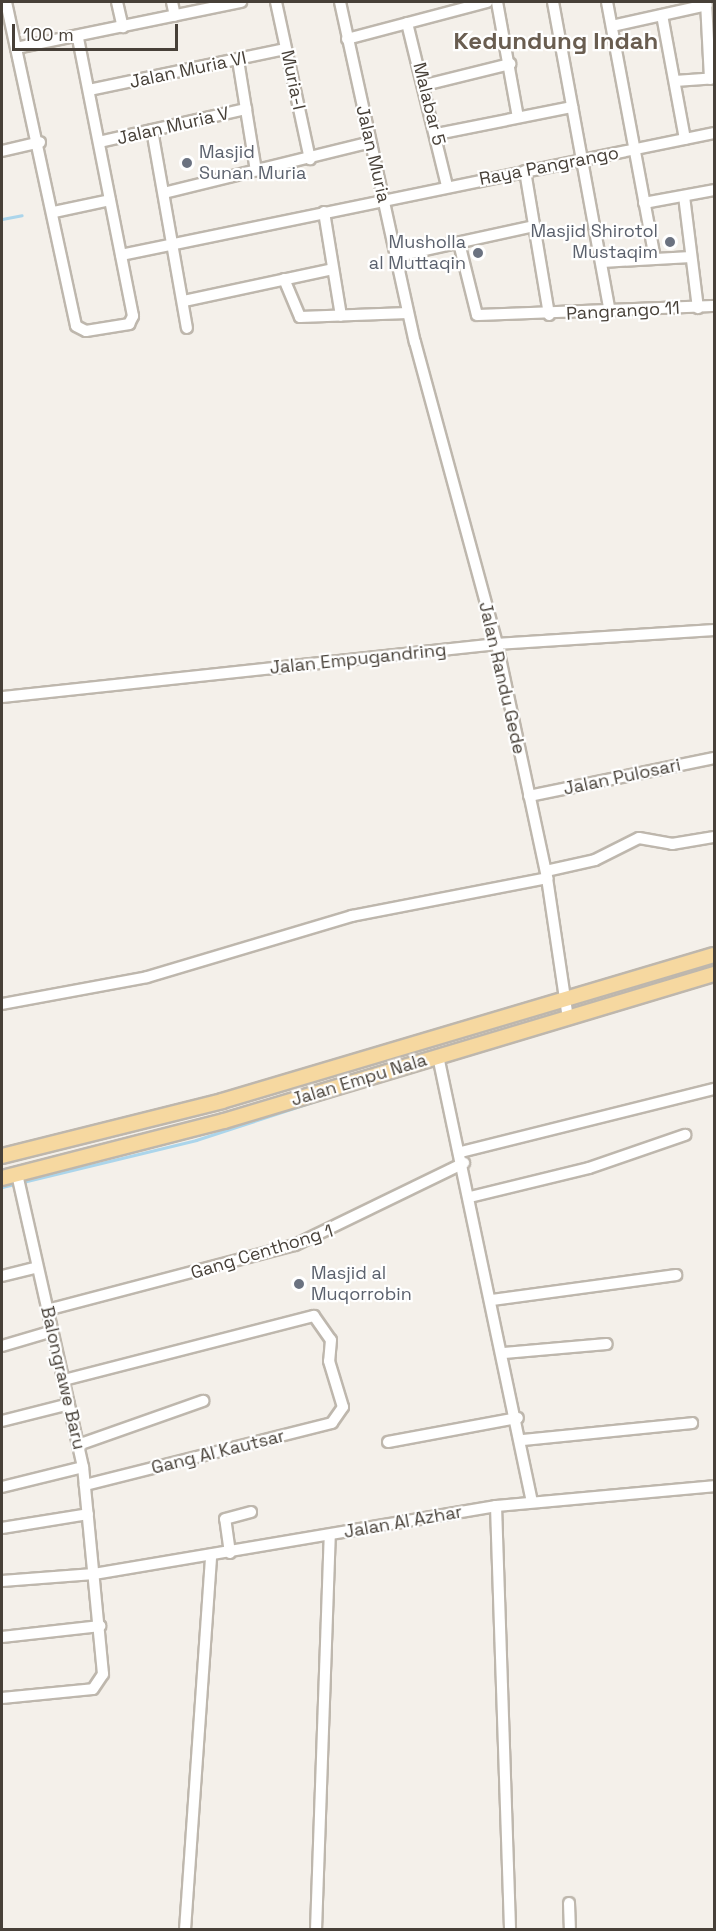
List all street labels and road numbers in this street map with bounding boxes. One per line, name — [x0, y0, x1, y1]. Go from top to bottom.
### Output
street label: Jalan Muria VI — [127, 47, 249, 93]
street label: Muria-I — [276, 48, 310, 112]
street label: Malabar 5 — [408, 60, 450, 148]
street label: Jalan Muria V — [115, 103, 231, 149]
street label: Jalan Muria — [351, 103, 395, 205]
street label: Raya Pangrango — [477, 142, 621, 190]
street label: Pangrango 11 — [566, 297, 680, 325]
street label: Jalan Randu Gede — [474, 600, 530, 756]
street label: Jalan Empugandring — [269, 639, 447, 679]
street label: Jalan Pulosari — [561, 754, 683, 800]
street label: Jalan Empu Nala — [288, 1049, 430, 1111]
street label: Gang Centhong 1 — [188, 1220, 336, 1284]
street label: Balongrawe Baru — [36, 1304, 90, 1452]
street label: Gang Al Kautsar — [149, 1425, 287, 1479]
street label: Jalan Al Azhar — [342, 1501, 464, 1543]

